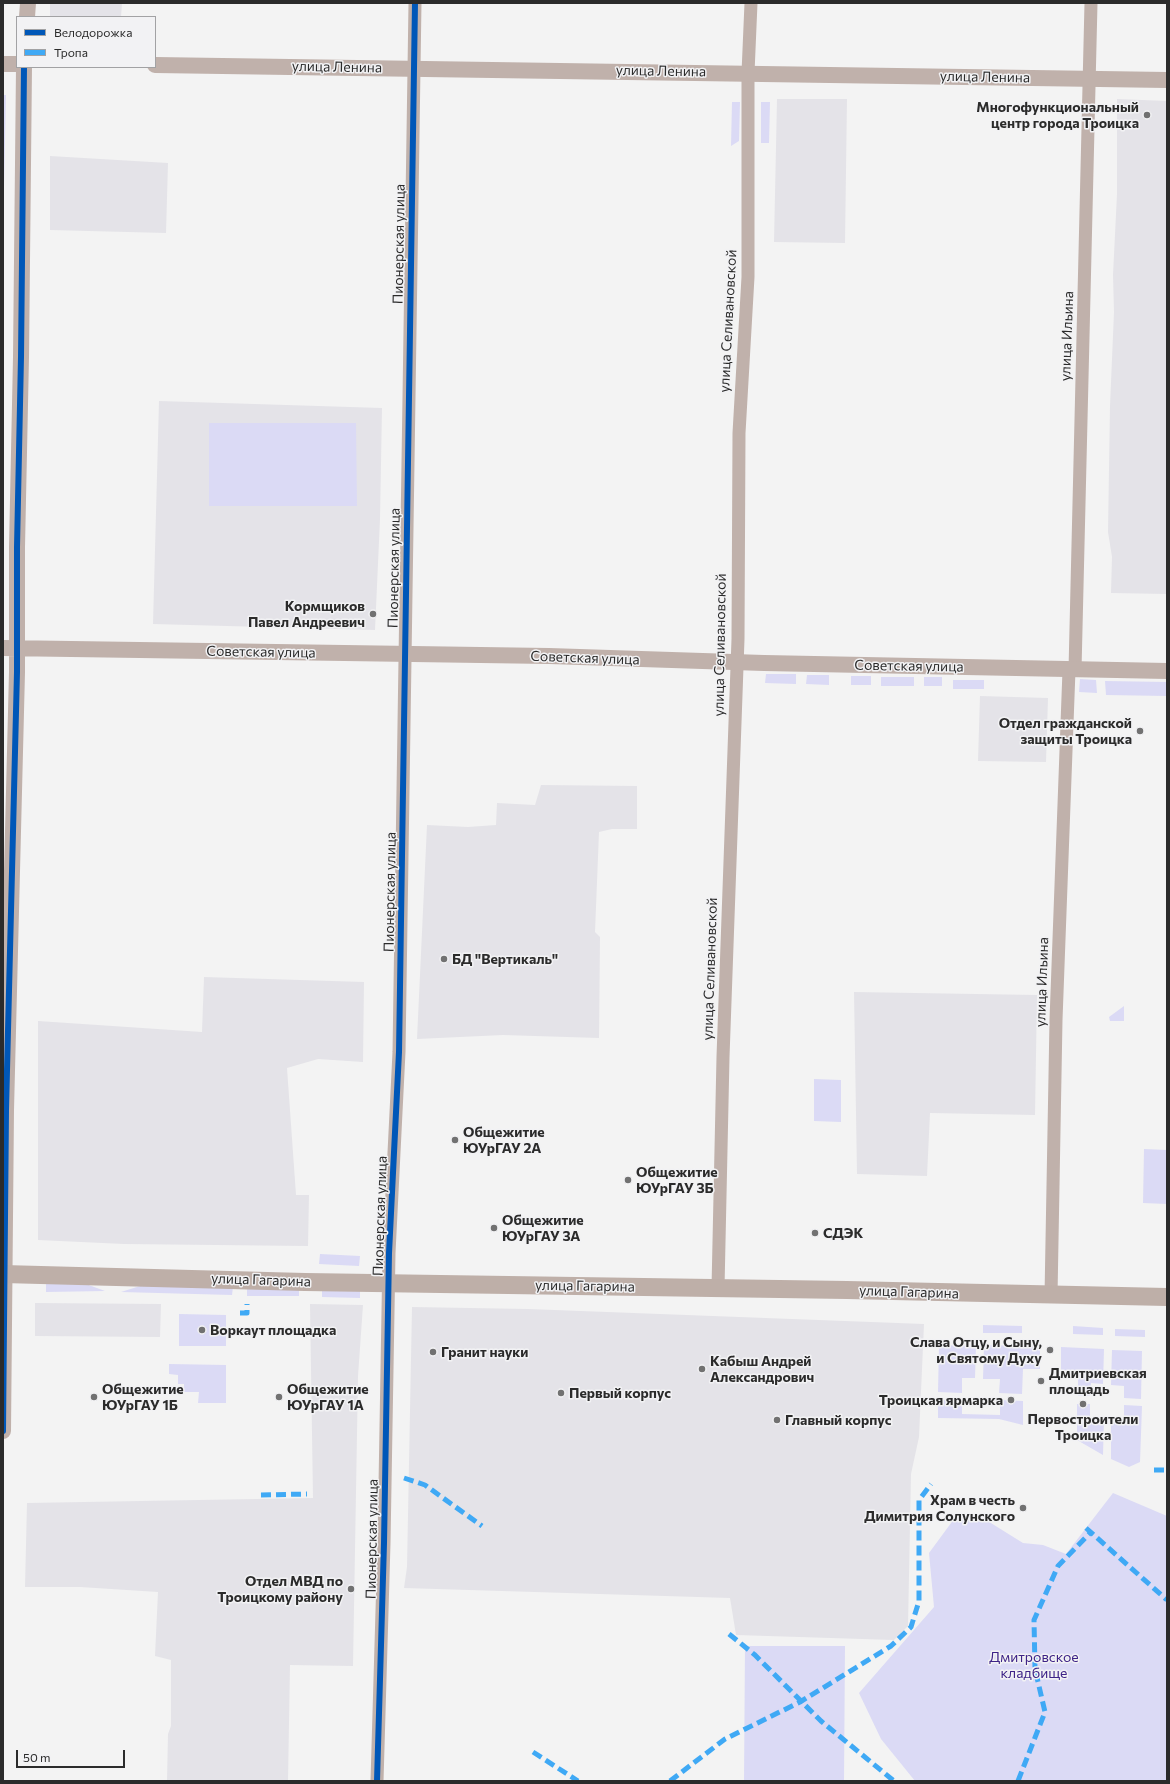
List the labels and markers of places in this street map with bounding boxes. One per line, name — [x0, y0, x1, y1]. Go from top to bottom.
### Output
place label: Многофункциональный центр города Троицка — [976, 99, 1139, 132]
marker: Многофункциональный центр города Троицка — [1142, 110, 1152, 120]
place label: Кормщиков Павел Андреевич — [248, 598, 365, 630]
marker: Кормщиков Павел Андреевич — [368, 609, 378, 619]
place label: Отдел гражданской защиты Троицка — [999, 715, 1132, 748]
marker: Отдел гражданской защиты Троицка — [1135, 726, 1145, 736]
place label: БД "Вертикаль" — [452, 951, 558, 967]
marker: БД "Вертикаль" — [439, 954, 449, 964]
place label: Общежитие ЮУрГАУ 2А — [463, 1124, 545, 1156]
marker: Общежитие ЮУрГАУ 2А — [450, 1135, 460, 1145]
place label: Общежитие ЮУрГАУ 3Б — [636, 1164, 718, 1196]
marker: Общежитие ЮУрГАУ 3Б — [623, 1175, 633, 1185]
place label: Общежитие ЮУрГАУ 3А — [502, 1212, 584, 1244]
marker: Общежитие ЮУрГАУ 3А — [489, 1223, 499, 1233]
place label: СДЭК — [823, 1225, 863, 1241]
marker: СДЭК — [810, 1228, 820, 1238]
place label: Воркаут площадка — [210, 1322, 336, 1338]
marker: Воркаут площадка — [197, 1325, 207, 1335]
place label: Слава Отцу, и Сыну, и Святому Духу — [910, 1334, 1042, 1366]
place label: Гранит науки — [441, 1344, 528, 1360]
marker: Слава Отцу, и Сыну, и Святому Духу — [1045, 1345, 1055, 1355]
marker: Гранит науки — [428, 1347, 438, 1357]
place label: Кабыш Андрей Александрович — [710, 1353, 814, 1386]
marker: Кабыш Андрей Александрович — [697, 1364, 707, 1374]
place label: Дмитриевская площадь — [1049, 1365, 1147, 1398]
marker: Дмитриевская площадь — [1036, 1376, 1046, 1386]
place label: Общежитие ЮУрГАУ 1Б — [102, 1381, 184, 1414]
place label: Общежитие ЮУрГАУ 1А — [287, 1381, 369, 1414]
place label: Первый корпус — [569, 1385, 671, 1401]
marker: Первый корпус — [556, 1388, 566, 1398]
marker: Общежитие ЮУрГАУ 1Б — [89, 1392, 99, 1402]
marker: Общежитие ЮУрГАУ 1А — [274, 1392, 284, 1402]
place label: Троицкая ярмарка — [879, 1392, 1003, 1408]
marker: Троицкая ярмарка — [1006, 1395, 1016, 1405]
marker: Первостроители Троицка — [1078, 1399, 1088, 1409]
place label: Первостроители Троицка — [1028, 1411, 1138, 1444]
place label: Главный корпус — [785, 1412, 891, 1428]
marker: Главный корпус — [772, 1415, 782, 1425]
place label: Храм в честь Димитрия Солунского — [864, 1492, 1015, 1524]
marker: Храм в честь Димитрия Солунского — [1018, 1503, 1028, 1513]
place label: Отдел МВД по Троицкому району — [217, 1573, 343, 1606]
marker: Отдел МВД по Троицкому району — [346, 1584, 356, 1594]

